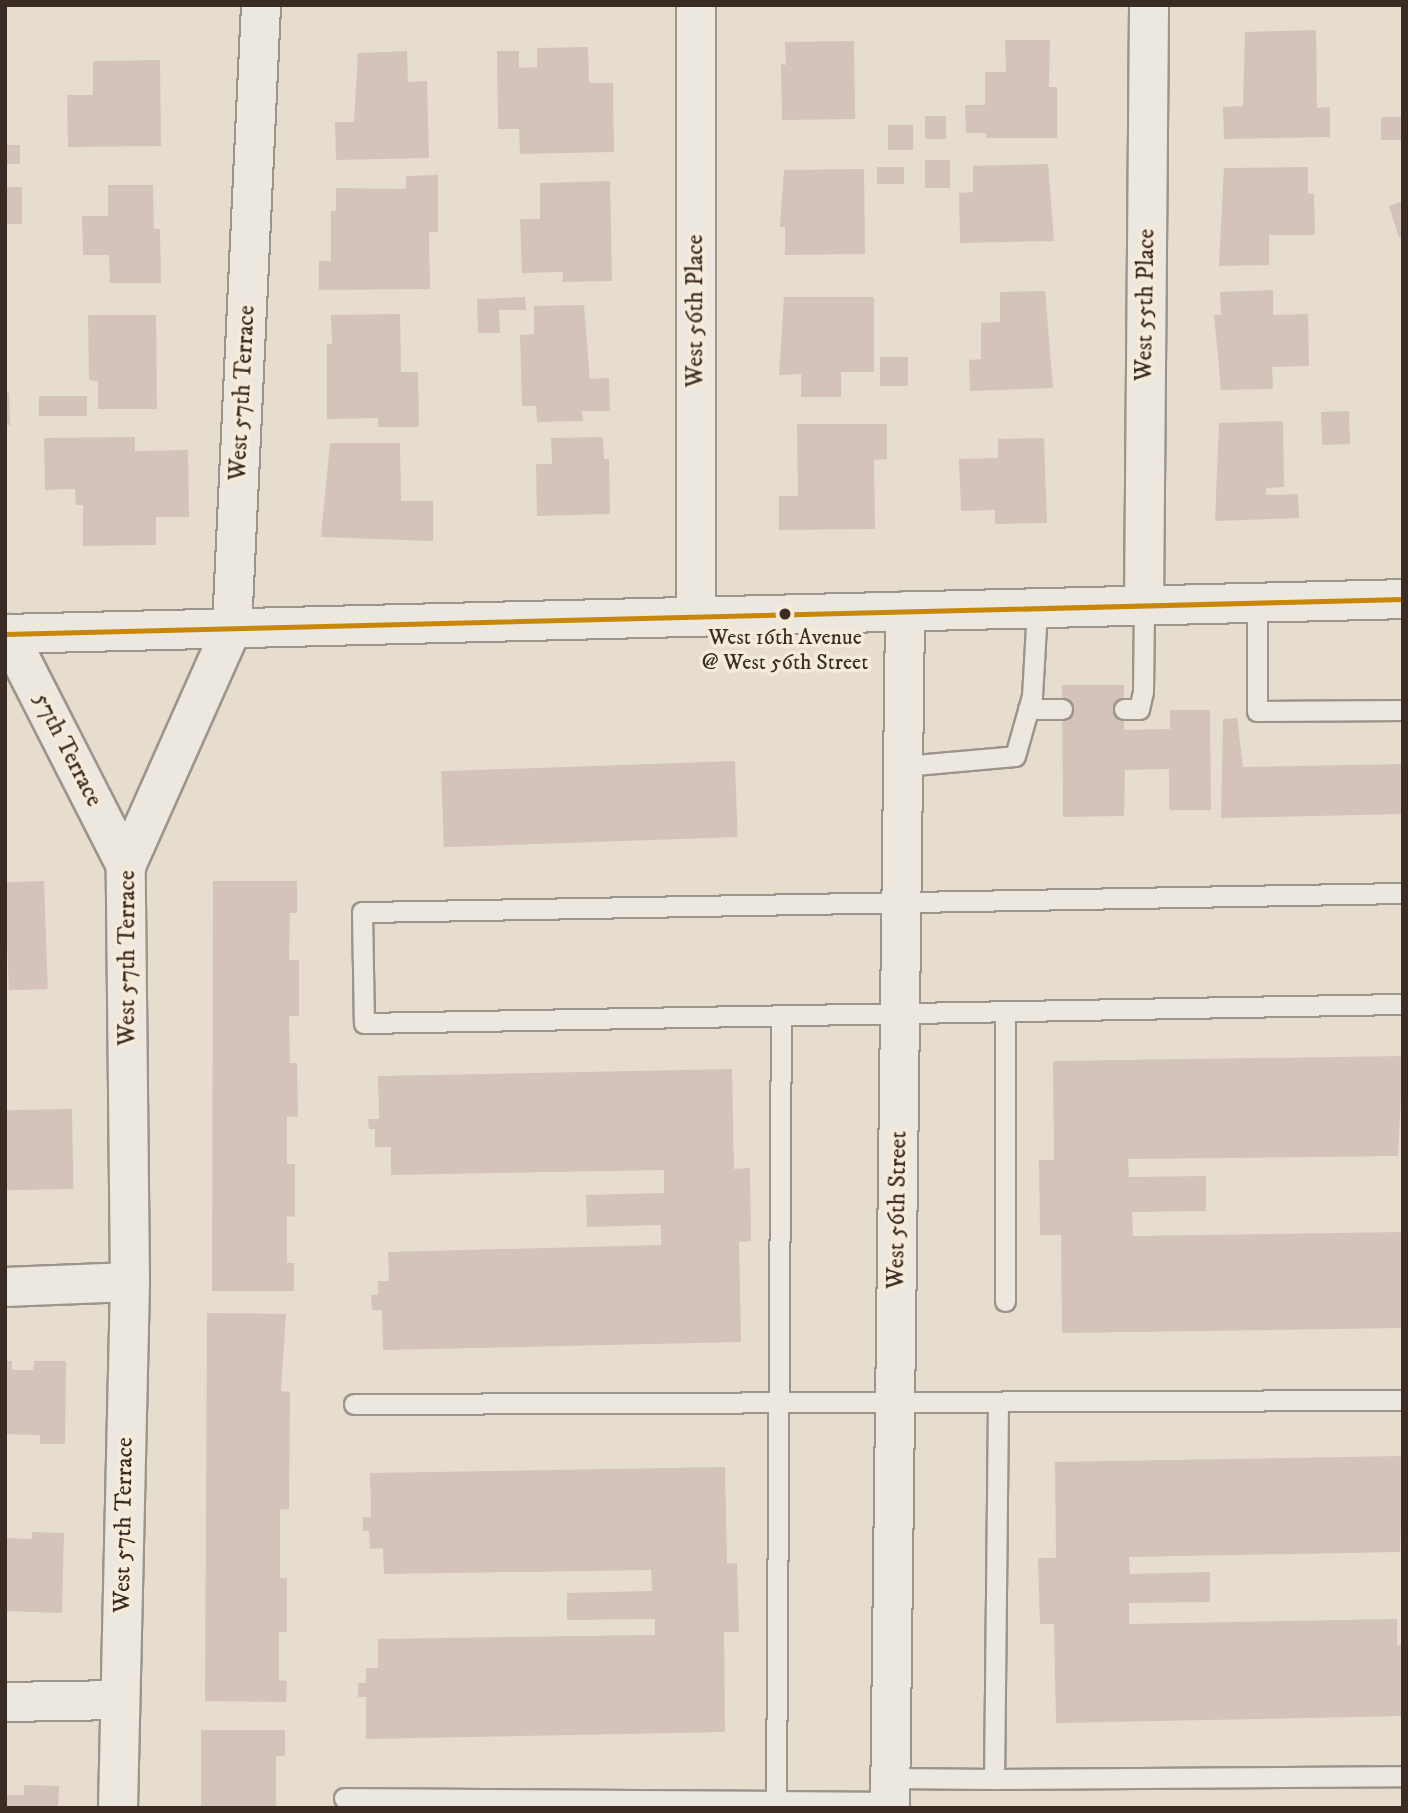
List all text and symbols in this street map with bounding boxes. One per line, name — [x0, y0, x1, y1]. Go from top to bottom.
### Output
street label: West 55th Place — [1130, 229, 1162, 381]
street label: West 56th Place — [682, 235, 710, 387]
street label: West 57th Terrace — [224, 305, 262, 481]
marker: West 16th Avenue @ West 56th Street — [778, 607, 792, 621]
place label: West 16th Avenue @ West 56th Street — [702, 624, 868, 676]
street label: 57th Terrace — [26, 688, 108, 812]
street label: West 57th Terrace — [114, 870, 142, 1046]
street label: West 56th Street — [882, 1131, 914, 1289]
street label: West 57th Terrace — [108, 1437, 140, 1613]

